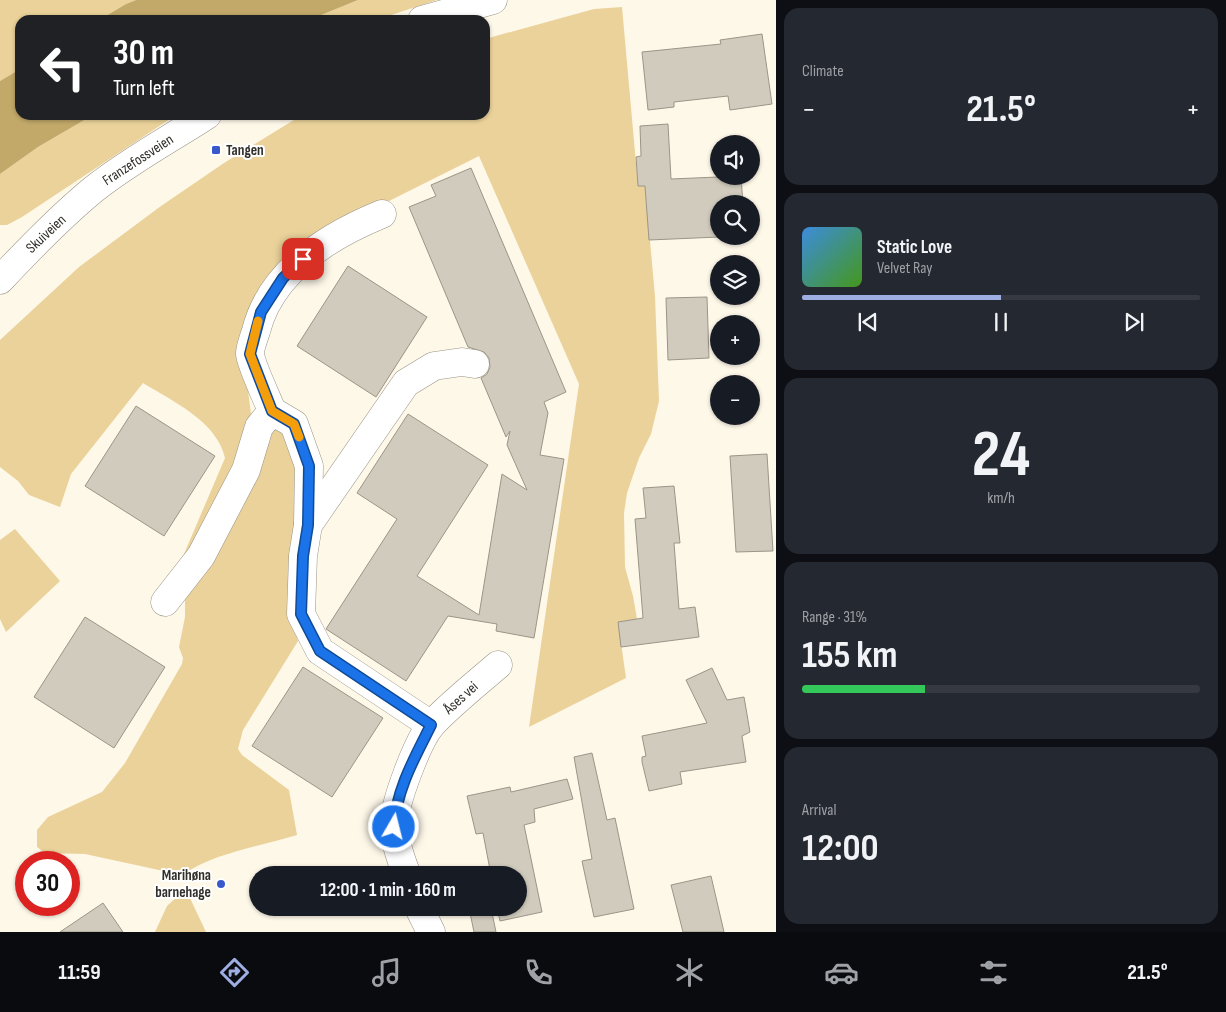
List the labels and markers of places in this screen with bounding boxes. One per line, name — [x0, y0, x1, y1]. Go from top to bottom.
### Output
place label: Tangen — [226, 141, 264, 160]
marker: Tangen — [210, 144, 222, 156]
pin — [282, 238, 324, 280]
place label: Marihøna barnehage — [155, 866, 211, 902]
marker: Marihøna barnehage — [215, 878, 227, 890]

